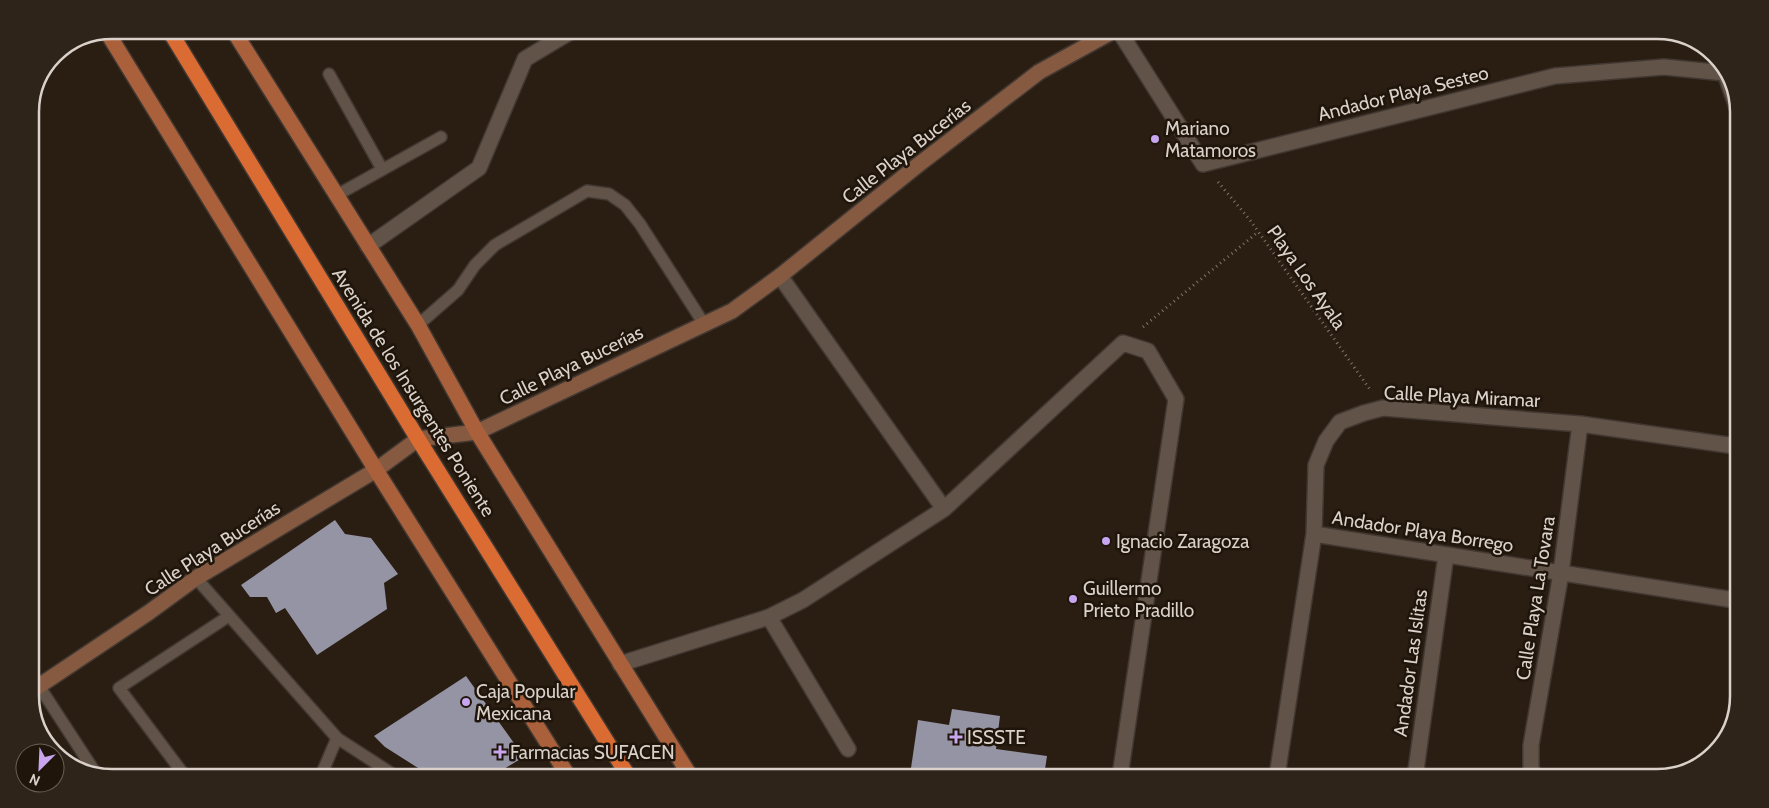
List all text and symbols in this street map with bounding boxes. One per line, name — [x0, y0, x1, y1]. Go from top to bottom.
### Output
street label: Andador Playa Sesteo — [1315, 61, 1491, 126]
street label: Calle Playa Bucerías — [837, 94, 975, 209]
place label: Mariano Matamoros — [1165, 117, 1256, 162]
marker: Mariano Matamoros — [1149, 133, 1161, 145]
street label: Playa Los Ayala — [1262, 221, 1351, 334]
street label: Avenida de los Insurgentes Poniente — [327, 264, 500, 521]
street label: Calle Playa Bucerías — [496, 321, 647, 410]
street label: Calle Playa Miramar — [1383, 381, 1541, 412]
street label: Calle Playa Bucerías — [140, 496, 284, 601]
street label: Andador Playa Borrego — [1331, 506, 1515, 557]
street label: Calle Playa La Tovara — [1511, 514, 1560, 682]
place label: Ignacio Zaragoza — [1116, 530, 1249, 553]
marker: Ignacio Zaragoza — [1100, 535, 1112, 547]
place label: Guillermo Prieto Pradillo — [1083, 577, 1194, 622]
street label: Andador Las Islitas — [1389, 588, 1432, 738]
marker: Guillermo Prieto Pradillo — [1067, 593, 1079, 605]
place label: Caja Popular Mexicana — [476, 680, 575, 725]
marker: Caja Popular Mexicana — [460, 696, 472, 708]
place label: ISSSTE — [967, 726, 1026, 749]
marker: ISSSTE — [949, 730, 963, 744]
place label: Farmacias SUFACEN — [510, 741, 675, 764]
north arrow — [15, 743, 65, 793]
marker: Farmacias SUFACEN — [494, 746, 506, 758]
text: N — [27, 770, 43, 790]

